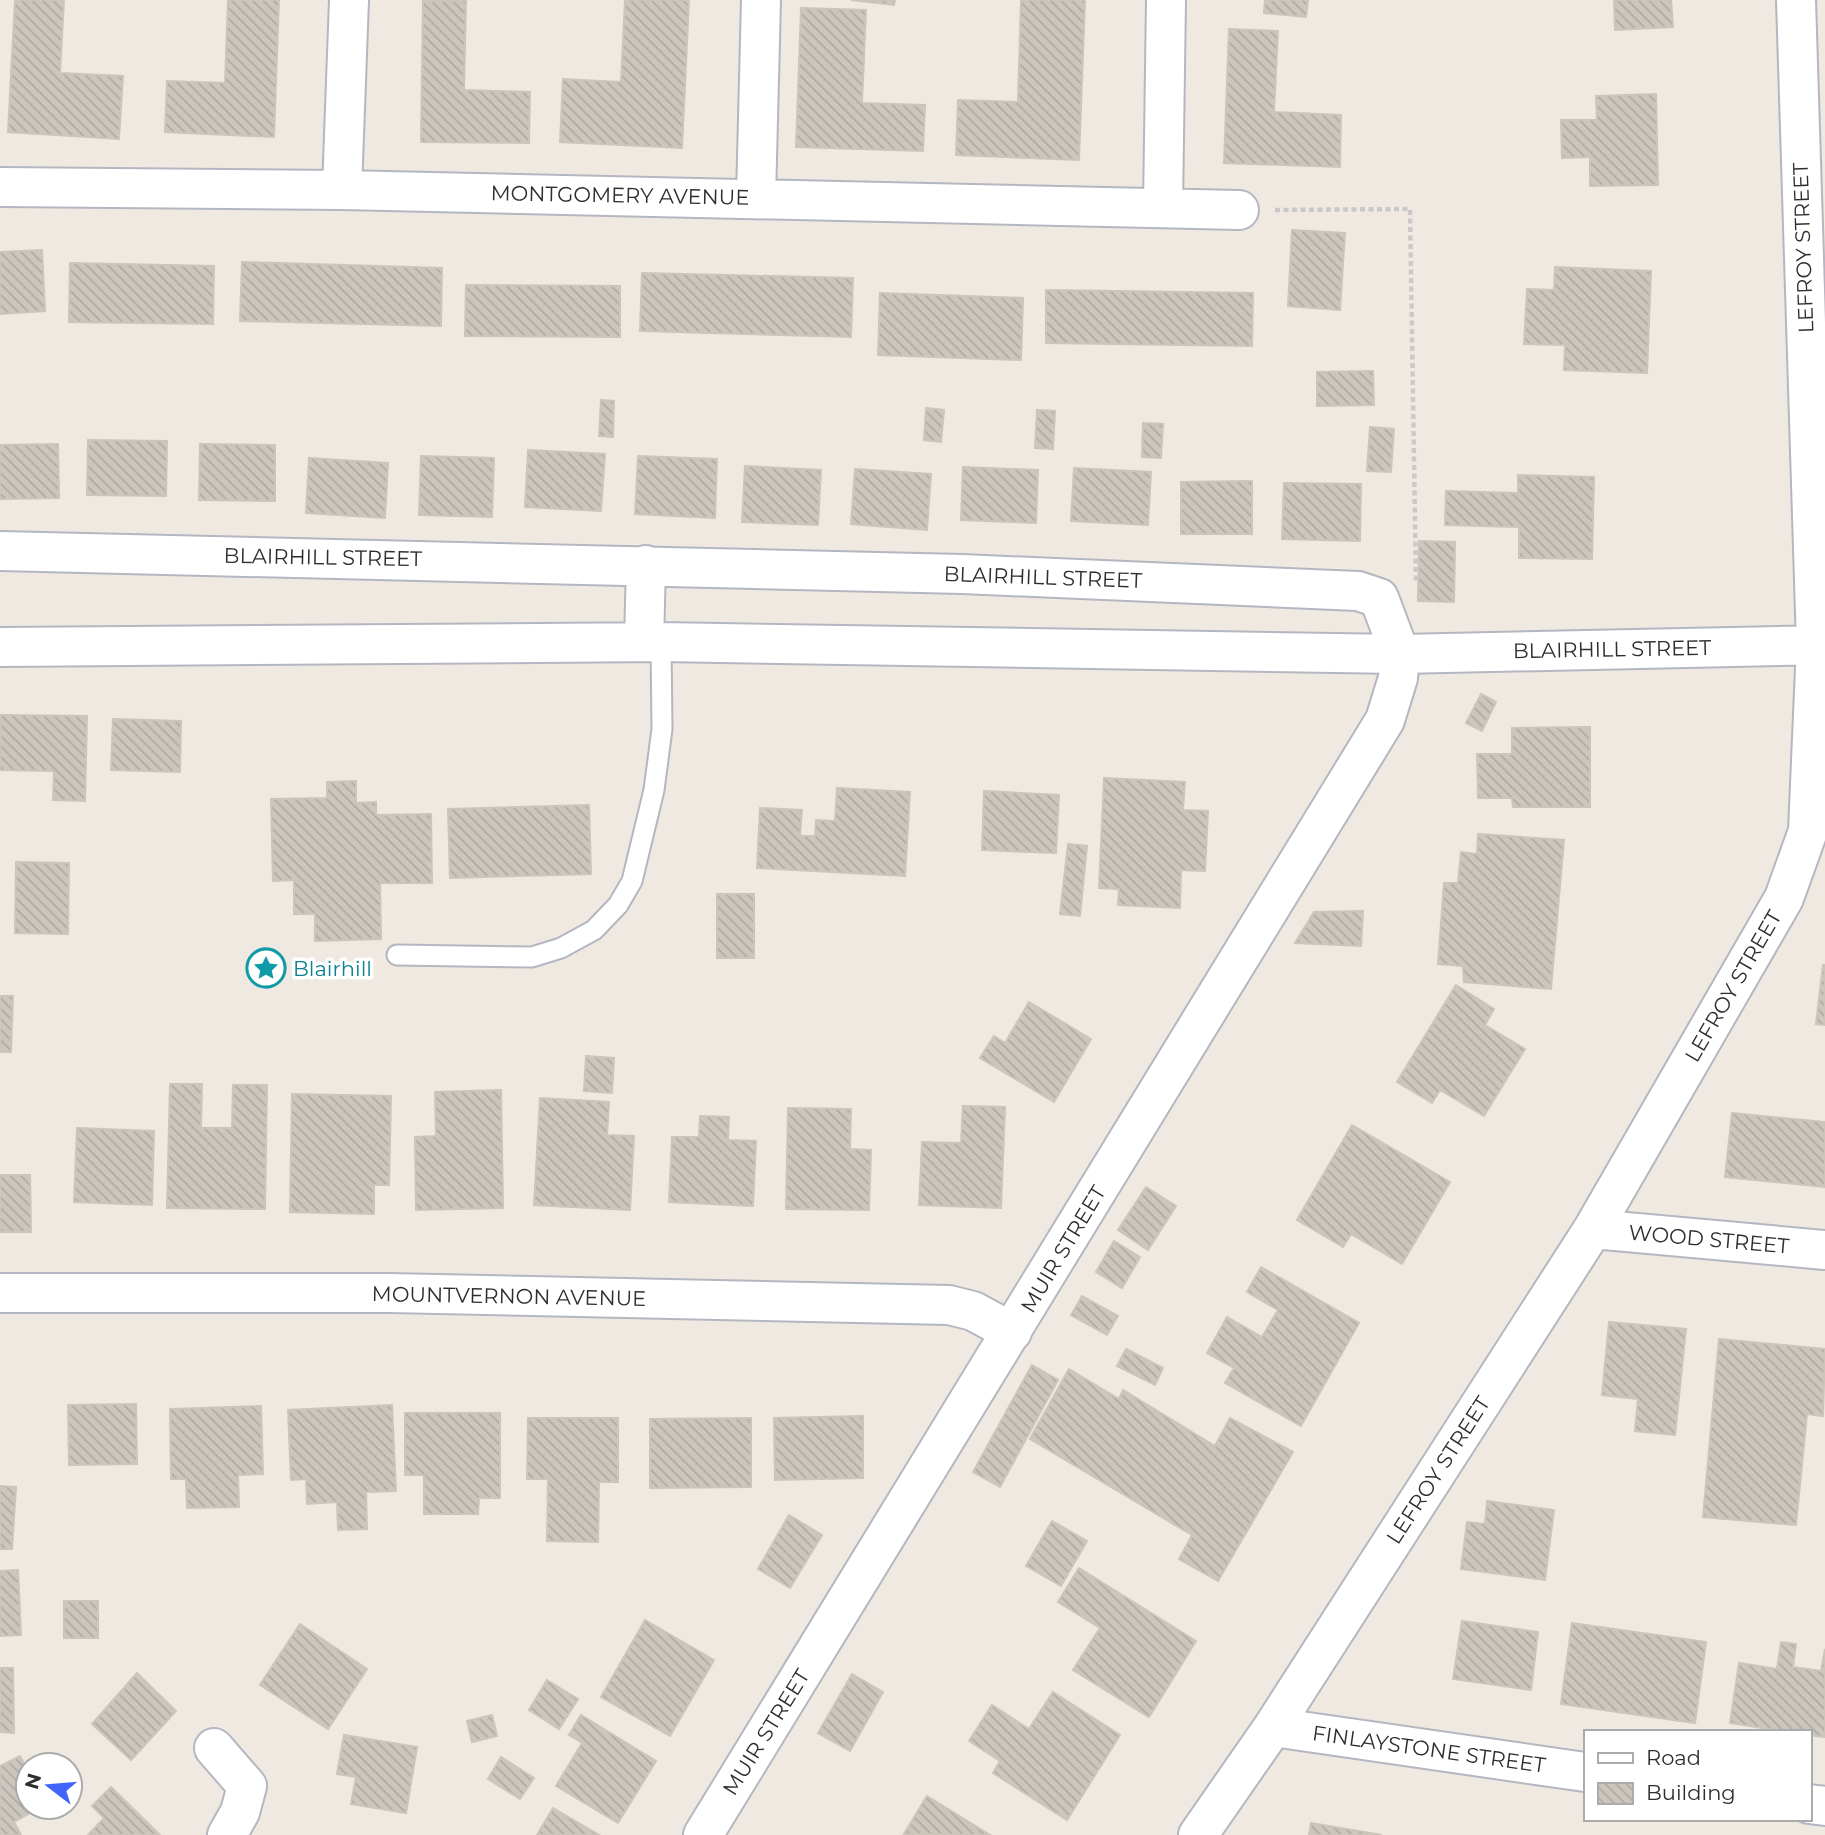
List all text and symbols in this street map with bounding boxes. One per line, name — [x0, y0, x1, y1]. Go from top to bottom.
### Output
street label: LEFROY STREET — [1788, 162, 1818, 334]
street label: MONTGOMERY AVENUE — [490, 180, 750, 210]
street label: BLAIRHILL STREET — [224, 543, 422, 571]
street label: BLAIRHILL STREET — [943, 561, 1143, 593]
street label: BLAIRHILL STREET — [1513, 635, 1711, 663]
street label: LEFROY STREET — [1679, 906, 1787, 1066]
place icon: Blairhill — [245, 947, 287, 989]
place label: Blairhill — [293, 956, 372, 981]
street label: MUIR STREET — [1015, 1181, 1111, 1317]
street label: WOOD STREET — [1628, 1220, 1790, 1258]
street label: MOUNTVERNON AVENUE — [371, 1281, 647, 1311]
street label: LEFROY STREET — [1381, 1392, 1495, 1548]
street label: MUIR STREET — [717, 1664, 815, 1800]
street label: FINLAYSTONE STREET — [1311, 1720, 1547, 1778]
legend — [1584, 1730, 1811, 1821]
text: Road — [1646, 1745, 1701, 1770]
north arrow — [14, 1751, 84, 1821]
text: N — [20, 1771, 46, 1792]
text: Building — [1646, 1780, 1736, 1805]

